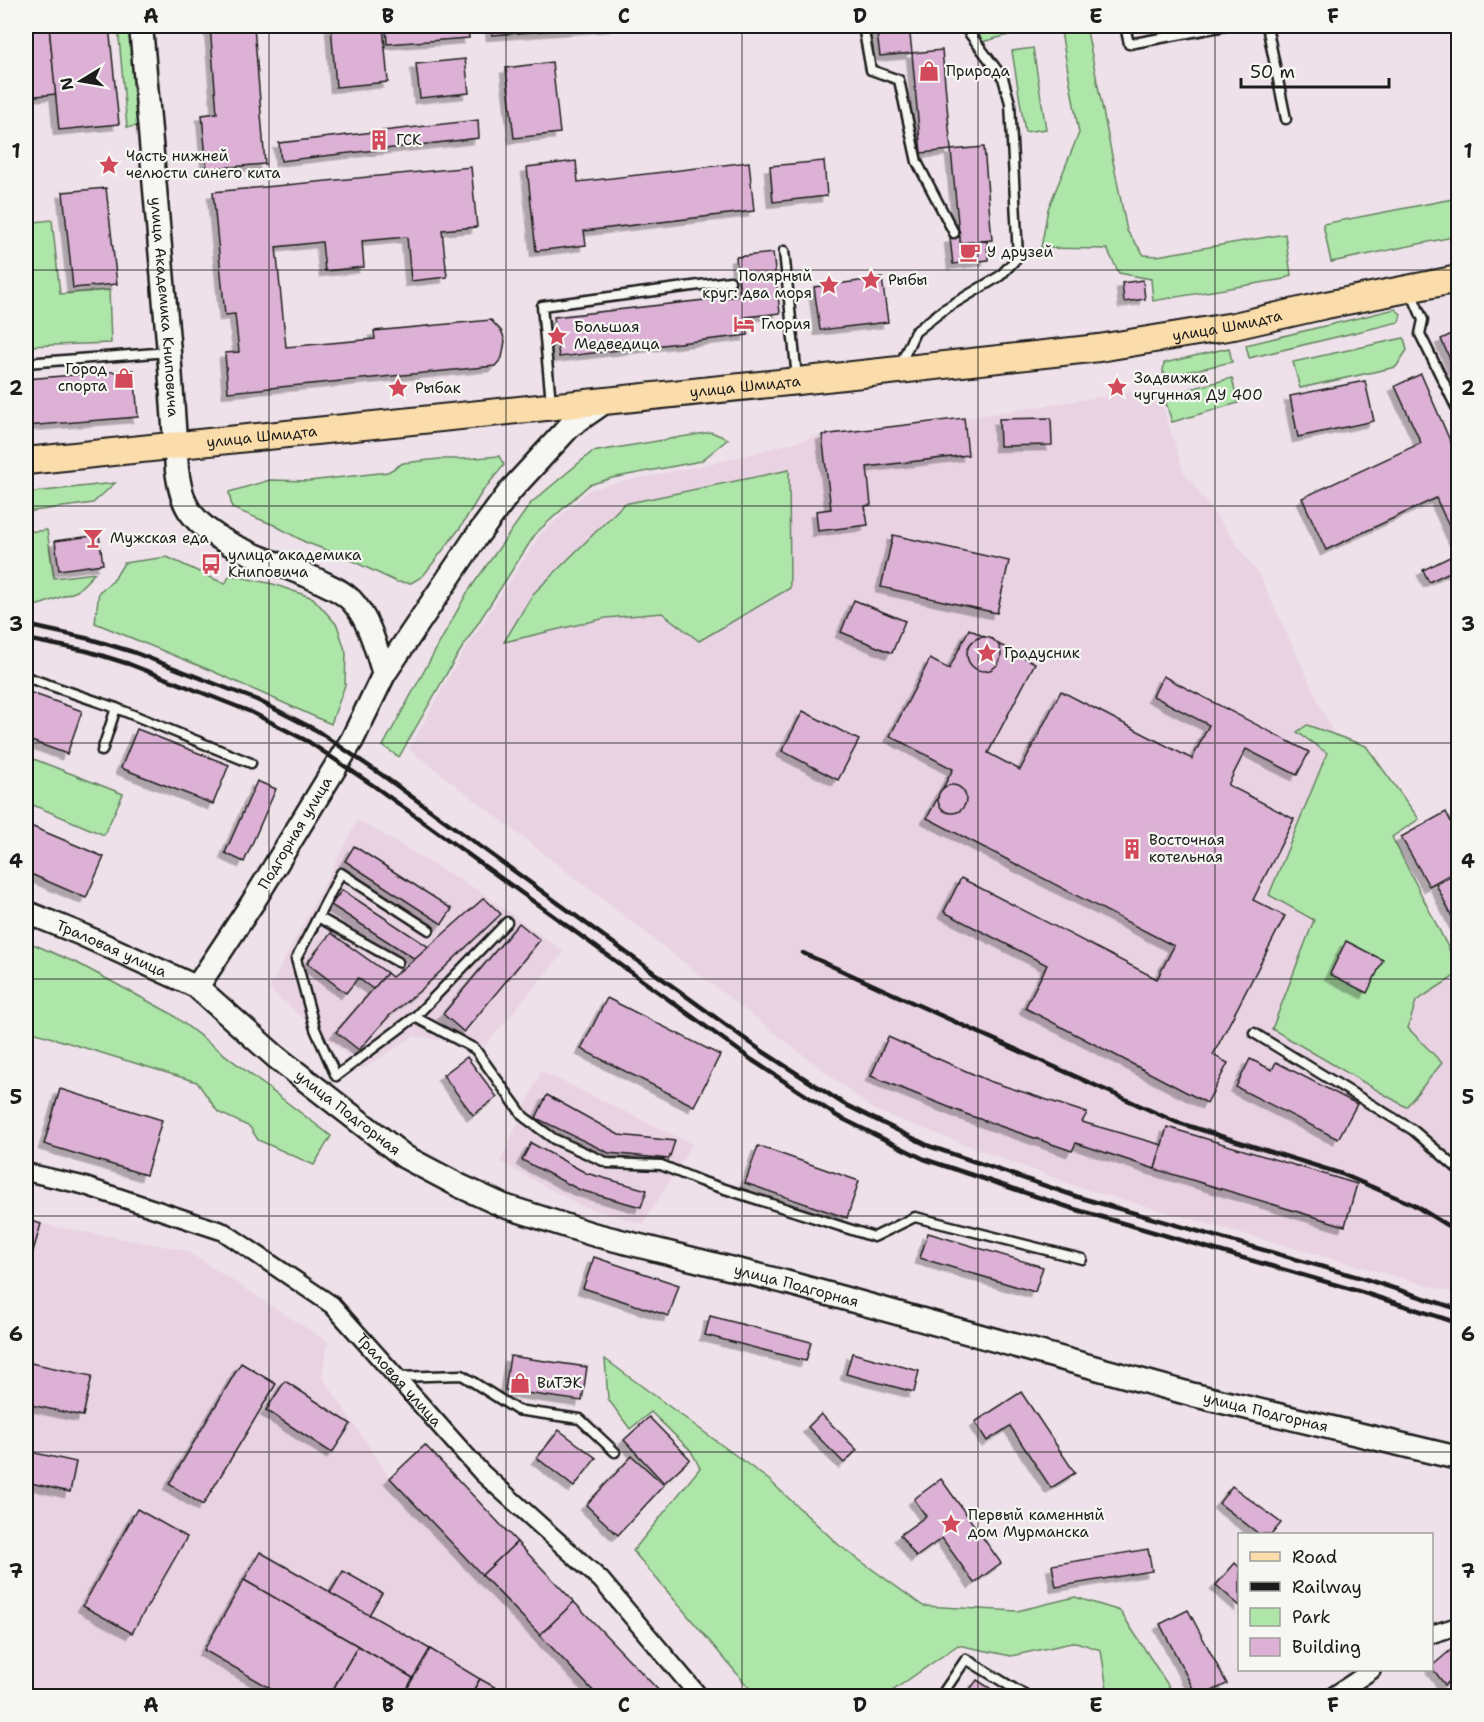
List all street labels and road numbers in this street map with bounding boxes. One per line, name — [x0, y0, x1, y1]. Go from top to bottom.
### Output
street label: улица Академика Книповича — [146, 196, 183, 418]
street label: улица Шмидта — [1171, 305, 1285, 346]
street label: улица Шмидта — [689, 371, 802, 402]
street label: улица Шмидта — [205, 421, 319, 452]
street label: Подгорная улица — [253, 772, 337, 893]
street label: Траловая улица — [53, 915, 171, 982]
street label: улица Подгорная — [291, 1066, 405, 1160]
street label: улица Подгорная — [732, 1260, 861, 1312]
street label: Траловая улица — [352, 1329, 447, 1432]
street label: улица Подгорная — [1201, 1387, 1330, 1437]

